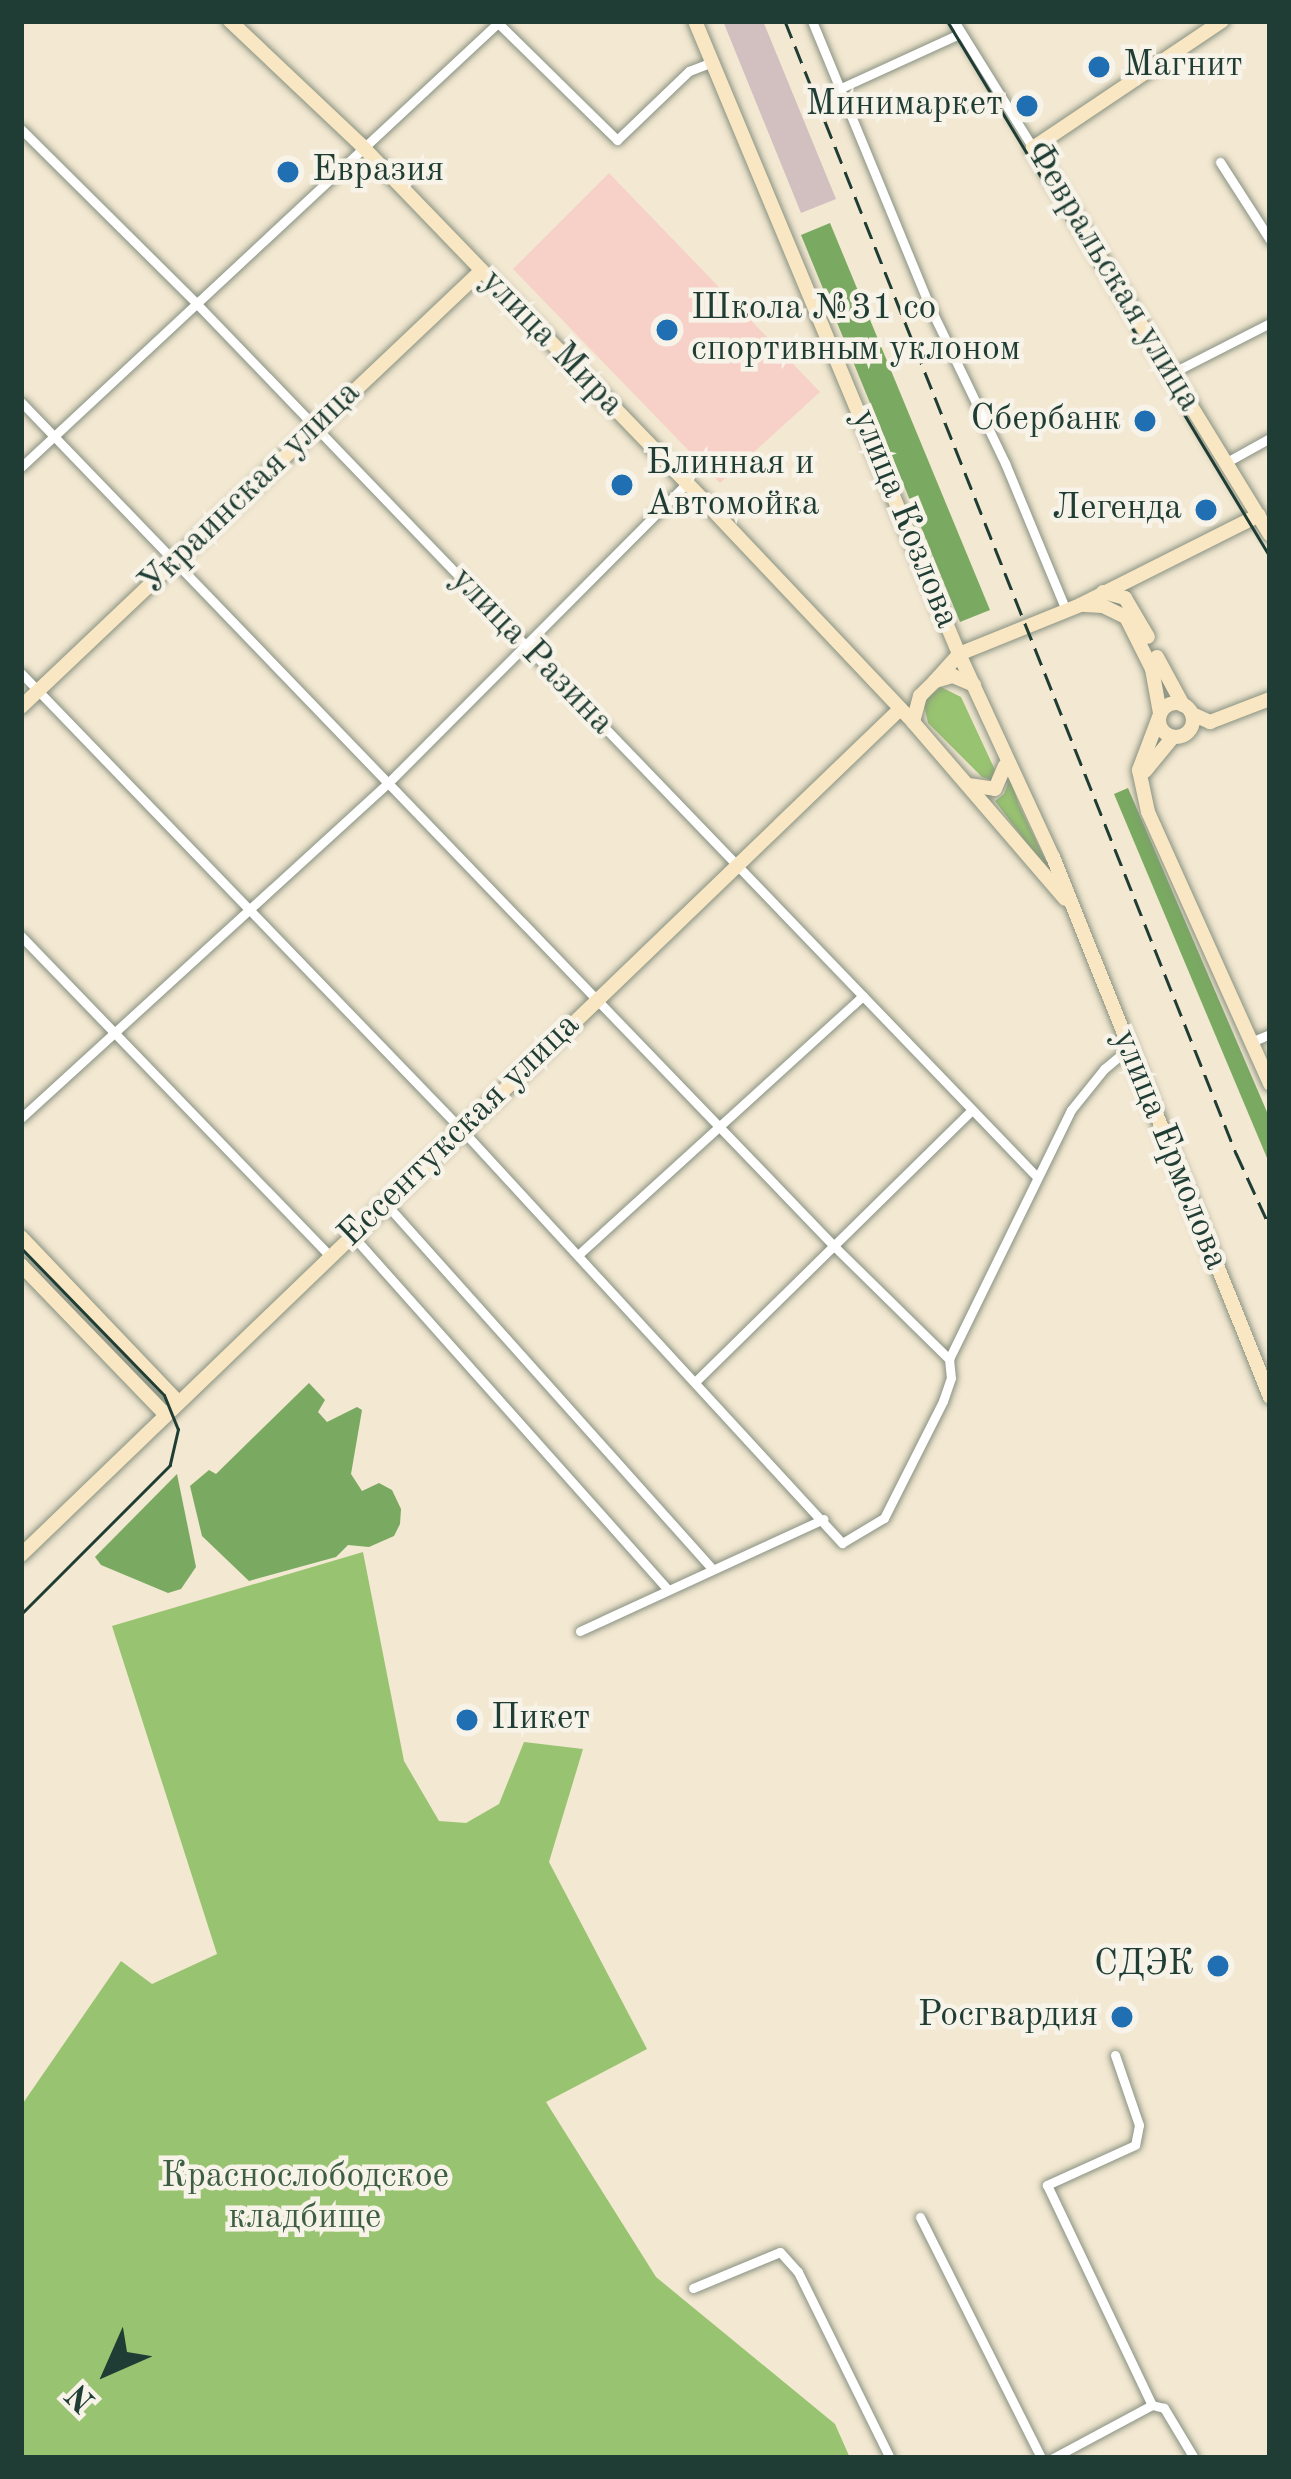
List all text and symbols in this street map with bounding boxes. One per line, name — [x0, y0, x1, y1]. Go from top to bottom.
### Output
place label: Магнит — [1123, 45, 1243, 89]
marker: Магнит — [1086, 54, 1112, 80]
place label: Минимаркет — [806, 84, 1003, 128]
marker: Минимаркет — [1014, 93, 1040, 119]
street label: Февральская улица — [1014, 134, 1210, 420]
place label: Евразия — [312, 150, 444, 194]
marker: Евразия — [275, 159, 301, 185]
street label: улица Мира — [470, 261, 632, 427]
place label: Школа №31 со спортивным уклоном — [691, 287, 1020, 372]
marker: Школа №31 со спортивным уклоном — [654, 317, 680, 343]
street label: Украинская улица — [131, 373, 371, 605]
place label: Сбербанк — [970, 399, 1121, 443]
street label: улица Козлова — [840, 403, 968, 635]
marker: Сбербанк — [1132, 408, 1158, 434]
place label: Блинная и Автомойка — [646, 442, 819, 527]
marker: Блинная и Автомойка — [609, 472, 635, 498]
place label: Легенда — [1052, 488, 1182, 532]
marker: Легенда — [1193, 497, 1219, 523]
street label: улица Разина — [440, 559, 622, 745]
street label: Ессентукская улица — [330, 1005, 590, 1257]
street label: улица Ермолова — [1101, 1024, 1237, 1276]
place label: Пикет — [491, 1698, 590, 1742]
marker: Пикет — [454, 1707, 480, 1733]
place label: СДЭК — [1094, 1944, 1194, 1988]
marker: СДЭК — [1205, 1953, 1231, 1979]
place label: Росгвардия — [918, 1995, 1098, 2039]
marker: Росгвардия — [1109, 2004, 1135, 2030]
park label: Краснослободское кладбище — [161, 2155, 449, 2240]
north arrow — [48, 2311, 168, 2431]
text: N — [62, 2376, 103, 2417]

